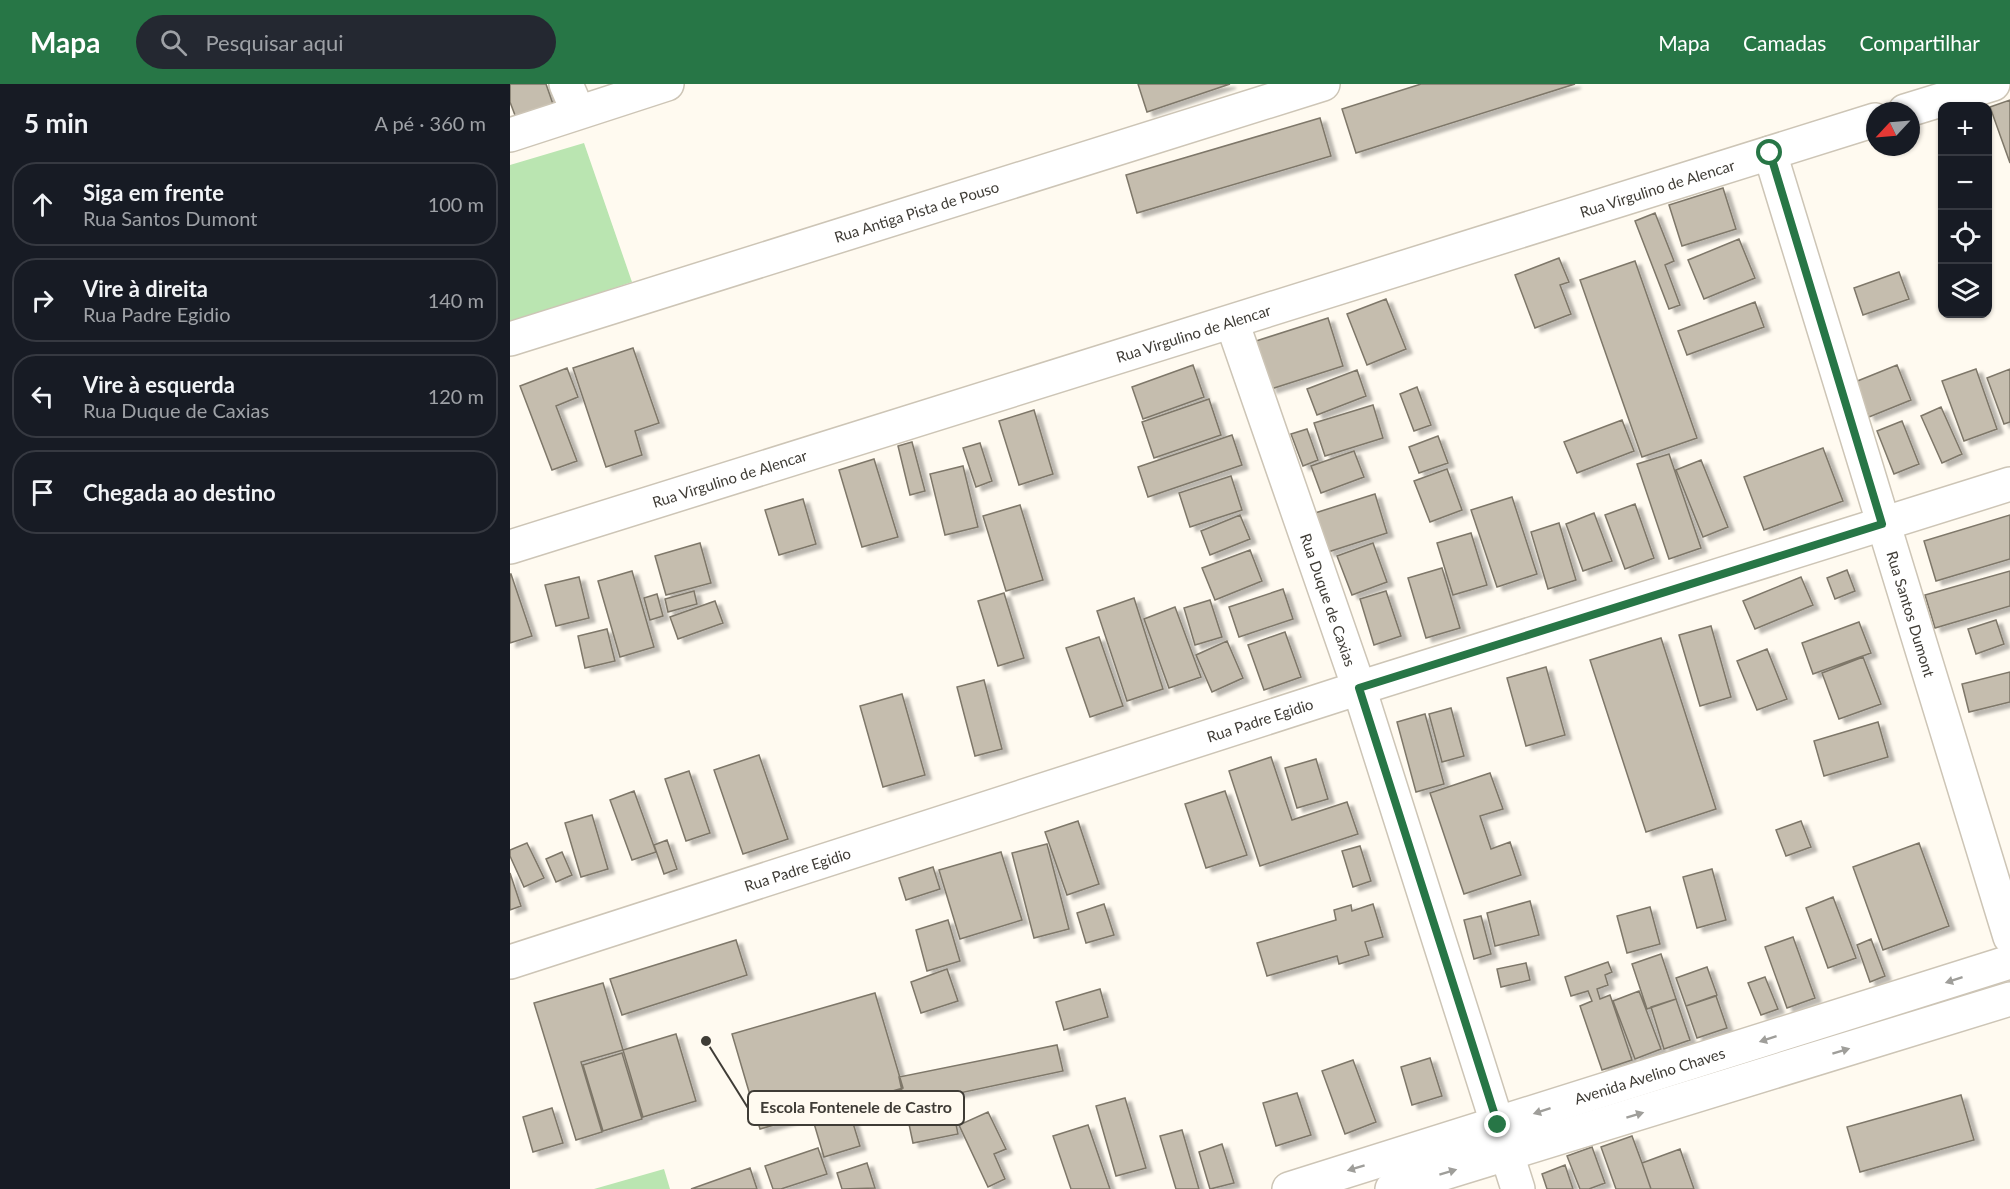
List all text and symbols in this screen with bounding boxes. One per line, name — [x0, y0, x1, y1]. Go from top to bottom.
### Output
search box — [136, 15, 556, 69]
text: Mapa — [30, 25, 100, 59]
icon: search — [157, 26, 190, 59]
text: Pesquisar aqui — [205, 29, 344, 56]
text: Mapa — [1658, 30, 1710, 55]
text: Camadas — [1743, 30, 1826, 55]
text: Compartilhar — [1859, 30, 1980, 55]
north arrow — [1866, 102, 1920, 156]
map controls — [1938, 102, 1992, 318]
button: + — [1938, 102, 1992, 156]
text: 5 min — [24, 107, 88, 139]
text: A pé · 360 m — [374, 111, 486, 135]
route start — [1756, 139, 1782, 165]
street label: Rua Virgulino de Alencar — [1578, 155, 1737, 221]
button: − — [1938, 156, 1992, 210]
street label: Rua Antiga Pista de Pouso — [832, 177, 1001, 246]
text: Siga em frente — [83, 179, 224, 206]
icon: ahead — [26, 188, 59, 221]
text: 100 m — [428, 192, 484, 216]
text: Rua Santos Dumont — [83, 206, 257, 230]
button: locate — [1938, 210, 1992, 264]
button: layers — [1938, 264, 1992, 318]
text: Vire à direita — [83, 275, 208, 302]
icon: right — [26, 284, 59, 317]
text: 140 m — [428, 288, 484, 312]
street label: Rua Virgulino de Alencar — [1114, 300, 1273, 366]
text: Rua Padre Egidio — [83, 302, 231, 326]
text: Vire à esquerda — [83, 371, 235, 398]
icon: left — [26, 380, 59, 413]
text: 120 m — [428, 384, 484, 408]
text: Rua Duque de Caxias — [83, 398, 269, 422]
street label: Rua Virgulino de Alencar — [650, 446, 810, 511]
icon: arrive — [26, 476, 59, 509]
text: Chegada ao destino — [83, 479, 276, 506]
street label: Rua Duque de Caxias — [1297, 531, 1360, 669]
street label: Rua Santos Dumont — [1883, 549, 1939, 680]
street label: Rua Padre Egidio — [1204, 694, 1315, 746]
street label: Rua Padre Egidio — [742, 844, 853, 895]
one-way arrow — [1945, 976, 1963, 985]
one-way arrow — [1759, 1035, 1777, 1044]
street label: Avenida Avelino Chaves — [1572, 1043, 1727, 1108]
one-way arrow — [1832, 1046, 1850, 1055]
callout: Escola Fontenele de Castro — [748, 1091, 964, 1125]
text: Escola Fontenele de Castro — [760, 1097, 952, 1116]
one-way arrow — [1533, 1107, 1551, 1116]
one-way arrow — [1626, 1110, 1644, 1119]
route end — [1484, 1111, 1510, 1137]
one-way arrow — [1347, 1164, 1365, 1174]
one-way arrow — [1439, 1167, 1457, 1176]

